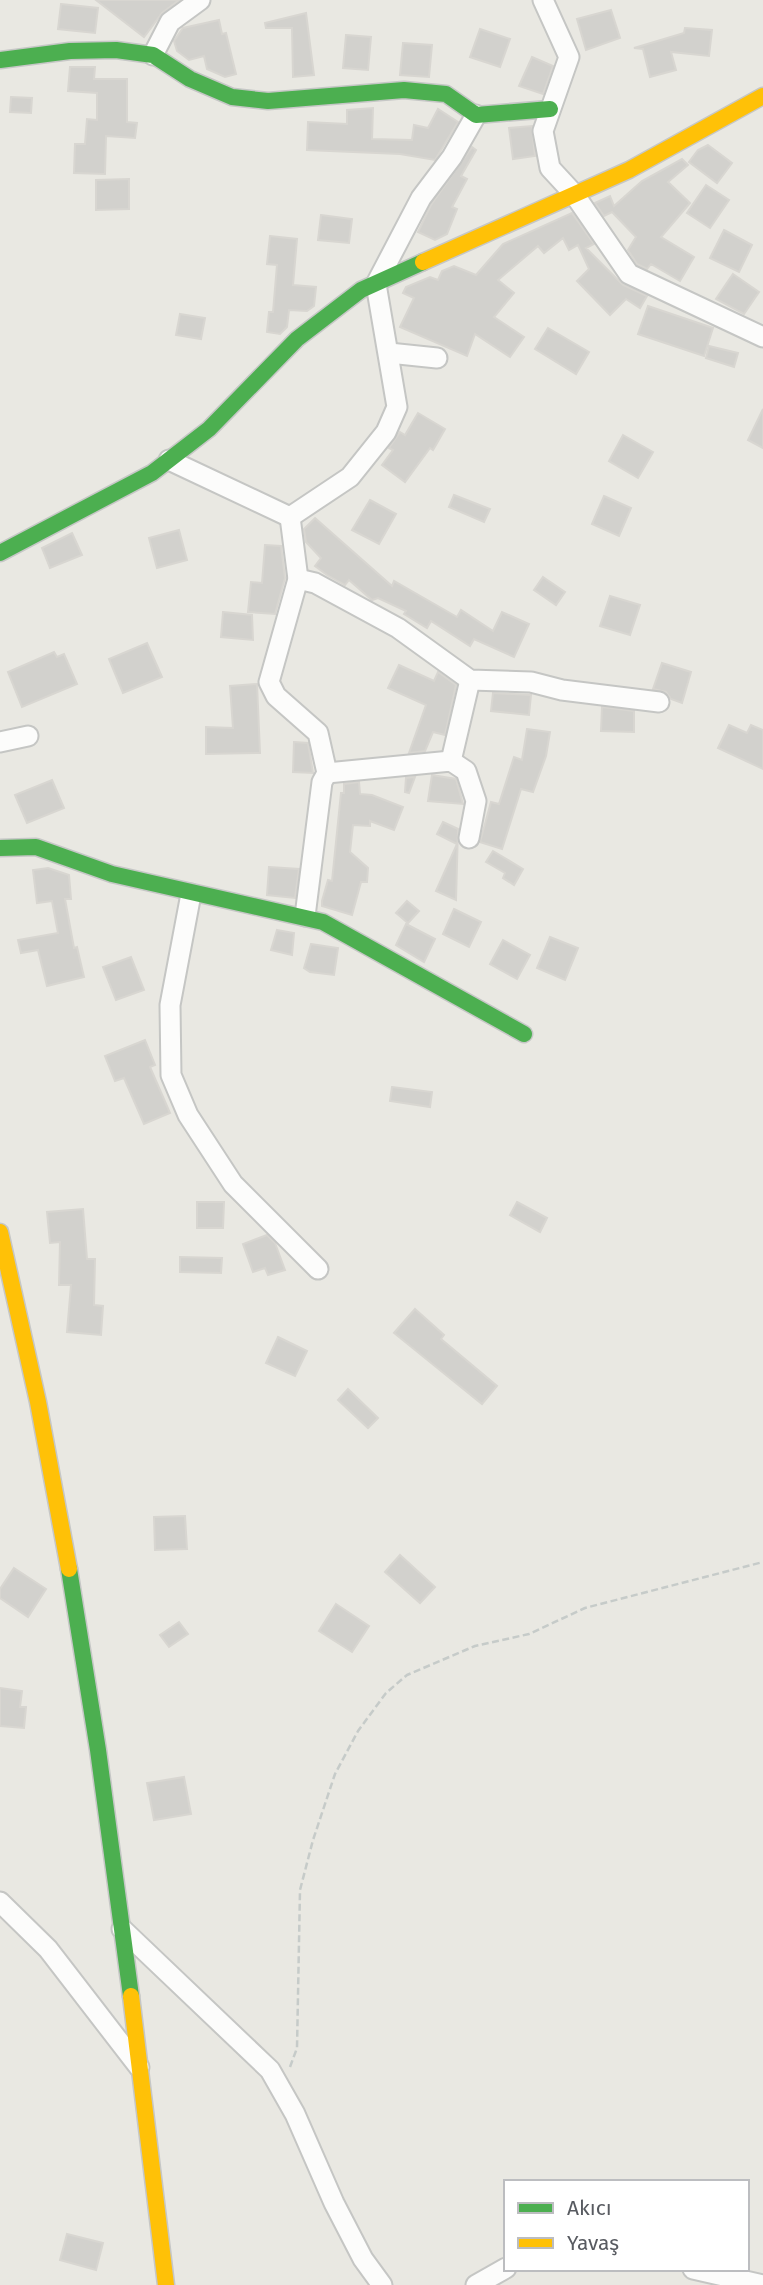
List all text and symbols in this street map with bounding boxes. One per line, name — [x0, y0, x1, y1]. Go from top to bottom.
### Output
legend — [504, 2180, 749, 2271]
text: Akıcı — [567, 2195, 612, 2221]
text: Yavaş — [567, 2230, 619, 2256]

